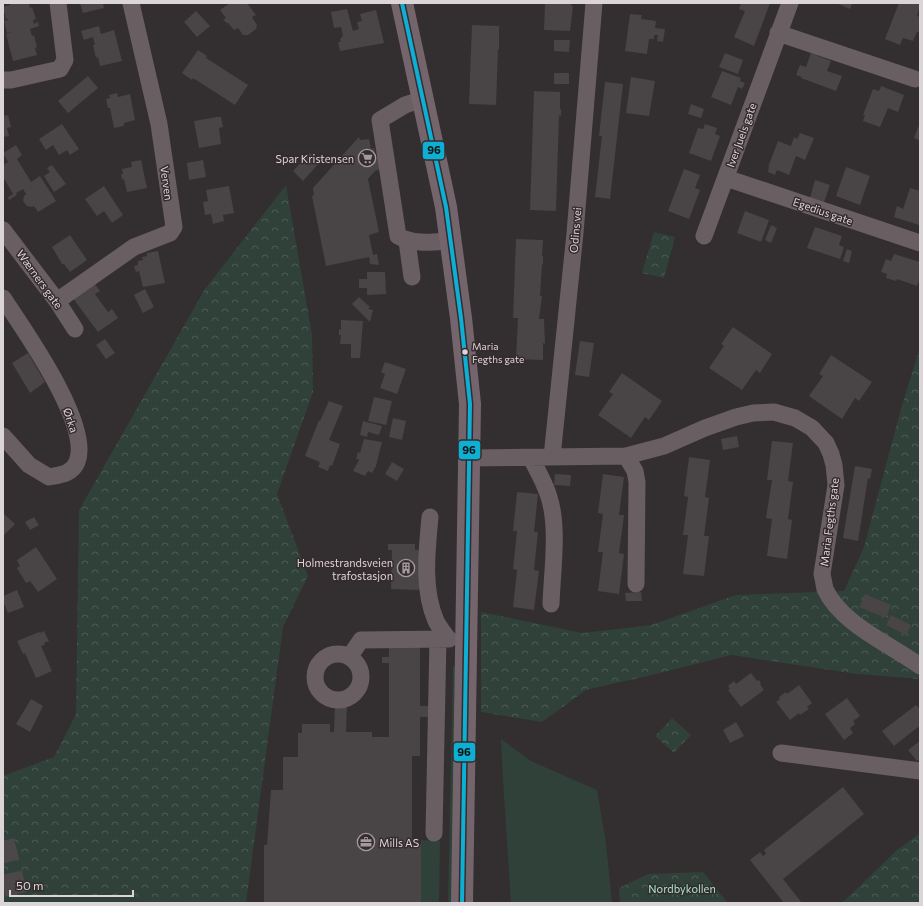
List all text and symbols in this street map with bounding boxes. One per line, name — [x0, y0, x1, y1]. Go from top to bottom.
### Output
street label: Iver Juels gate — [723, 101, 760, 169]
line badge: 96 — [422, 141, 445, 160]
text: 96 — [427, 143, 441, 156]
supermarket icon: Spar Kristensen — [357, 148, 377, 168]
place label: Spar Kristensen — [276, 152, 354, 165]
street label: Verven — [158, 165, 176, 201]
street label: Egedius gate — [791, 195, 855, 227]
street label: Odins vei — [567, 207, 583, 253]
street label: Wærners gate — [14, 247, 66, 311]
place label: Maria Fegths gate — [472, 340, 524, 365]
marker: Maria Fegths gate — [460, 347, 470, 357]
street label: Ørka — [61, 406, 81, 434]
line badge: 96 — [458, 440, 481, 460]
text: 96 — [462, 443, 476, 456]
street label: Maria Fegths gate — [817, 477, 841, 567]
place label: Holmestrandsveien trafostasjon — [297, 556, 393, 582]
building icon: Holmestrandsveien trafostasjon — [396, 558, 416, 578]
line badge: 96 — [453, 742, 476, 762]
text: 96 — [457, 745, 471, 758]
office icon: Mills AS — [356, 832, 376, 852]
place label: Mills AS — [379, 836, 419, 849]
scale bar — [10, 872, 133, 898]
text: 50 m — [16, 878, 44, 892]
park label: Nordbykollen — [648, 882, 716, 895]

